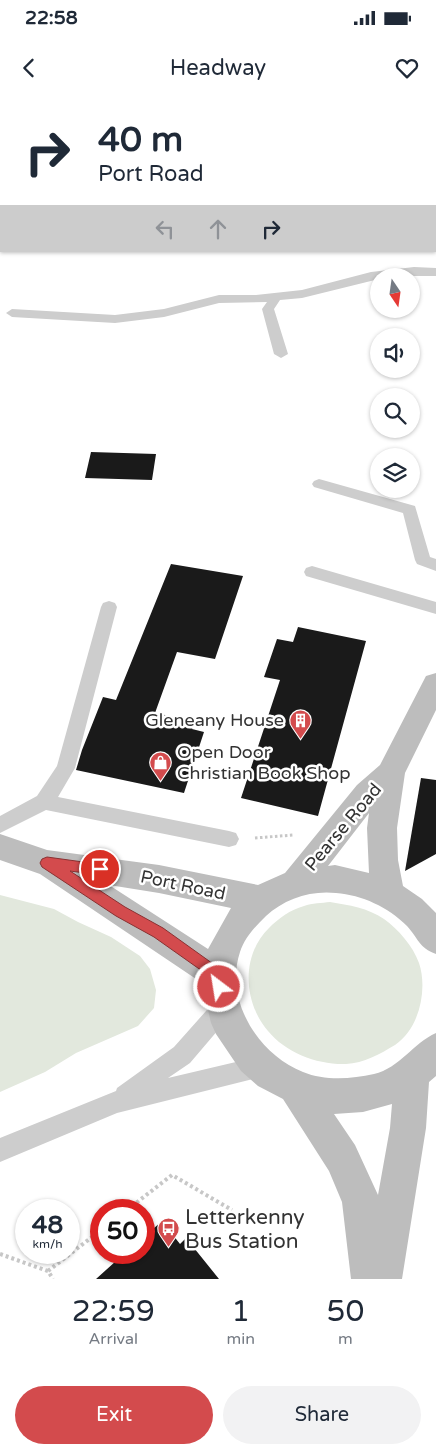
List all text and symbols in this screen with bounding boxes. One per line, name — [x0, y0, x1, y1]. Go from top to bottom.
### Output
text: 22:58 — [25, 7, 78, 29]
icon: back — [15, 54, 43, 82]
icon: heart — [393, 54, 421, 82]
text: Headway — [170, 55, 266, 81]
text: 40 m — [98, 119, 183, 161]
icon: right — [15, 120, 80, 185]
text: Port Road — [98, 161, 204, 187]
icon: left — [151, 215, 179, 243]
icon: ahead — [204, 215, 232, 243]
icon: right — [257, 215, 285, 243]
north arrow — [370, 268, 420, 318]
map controls — [370, 268, 420, 498]
button: sound — [370, 328, 420, 378]
button: search — [370, 388, 420, 438]
button: layers — [370, 448, 420, 498]
building icon: Gleneany House — [288, 708, 312, 739]
place label: Gleneany House — [145, 709, 284, 731]
place label: Open Door Christian Book Shop — [177, 741, 351, 784]
shop icon: Open Door Christian Book Shop — [149, 750, 173, 781]
street label: Pearse Road — [300, 779, 386, 875]
pin — [79, 848, 121, 890]
icon: arrive — [86, 855, 114, 883]
street label: Port Road — [138, 865, 228, 905]
position arrow — [192, 960, 244, 1012]
speed limit sign: 50 — [90, 1199, 155, 1264]
place label: Letterkenny Bus Station — [185, 1205, 305, 1254]
text: 48 — [32, 1210, 63, 1240]
bus stop icon: Letterkenny Bus Station — [157, 1217, 181, 1248]
text: km/h — [32, 1237, 63, 1251]
text: 22:59 — [72, 1293, 155, 1330]
text: 1 — [231, 1293, 250, 1330]
text: 50 — [327, 1293, 364, 1330]
text: Arrival — [89, 1329, 138, 1349]
text: min — [227, 1329, 255, 1349]
text: m — [338, 1329, 353, 1349]
button: Exit — [15, 1386, 213, 1444]
button: Share — [223, 1386, 421, 1444]

